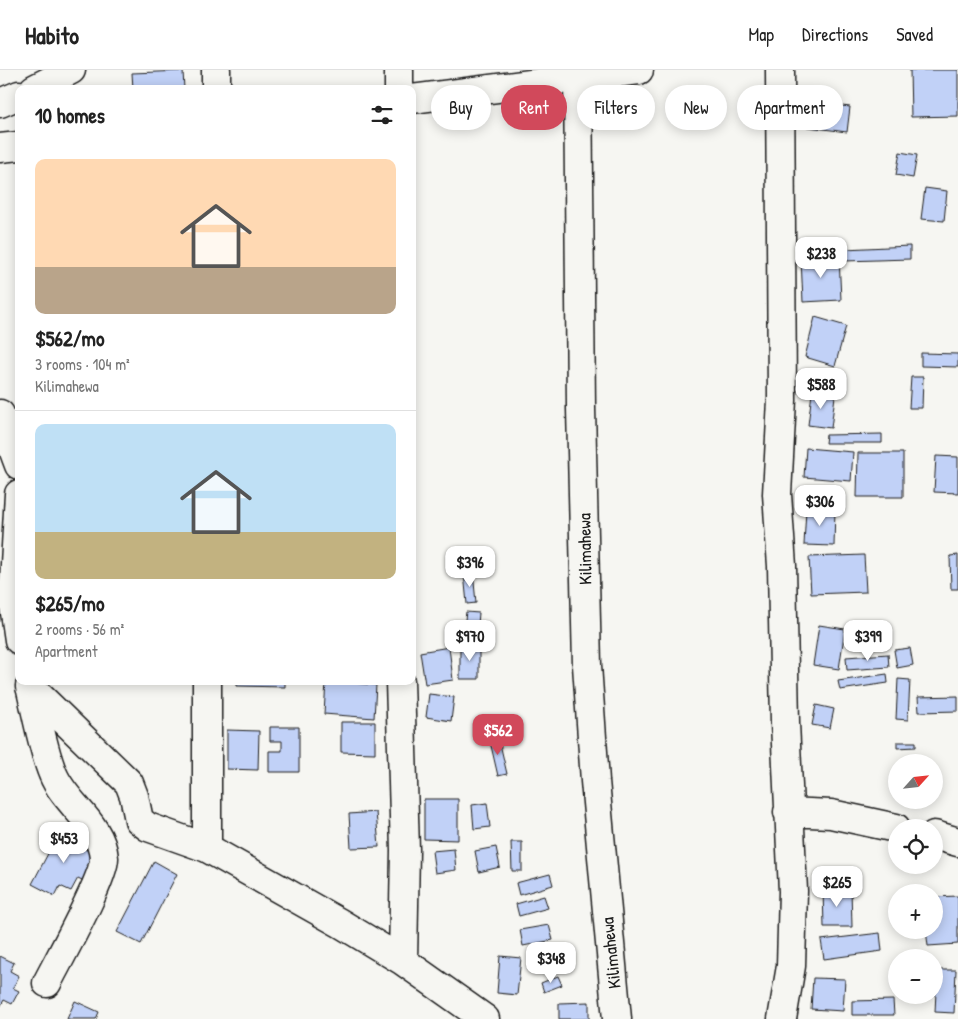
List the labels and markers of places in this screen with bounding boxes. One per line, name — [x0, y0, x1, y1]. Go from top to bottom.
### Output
pin: $238 — [791, 236, 851, 279]
pin: $588 — [791, 368, 851, 410]
pin: $306 — [790, 484, 850, 527]
pin: $396 — [440, 546, 500, 588]
pin: $970 — [440, 620, 500, 662]
pin: $399 — [838, 620, 898, 662]
pin: $562 — [468, 714, 528, 756]
pin: $453 — [34, 822, 94, 864]
pin: $265 — [807, 866, 867, 908]
pin: $348 — [521, 942, 581, 984]

